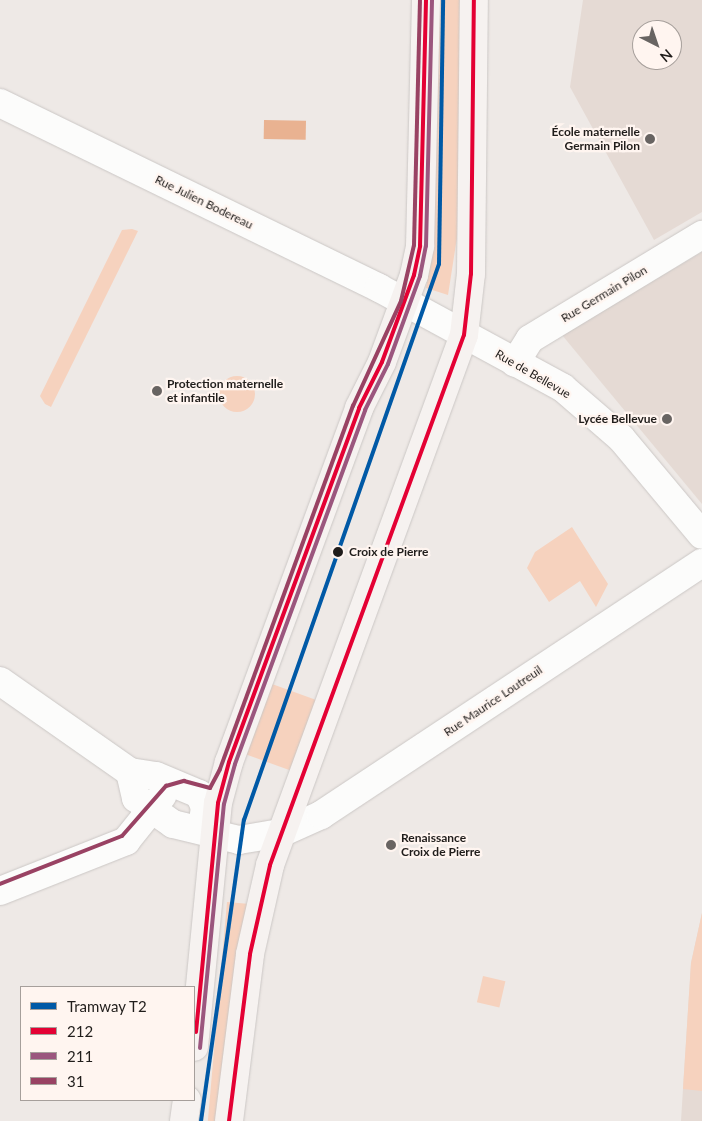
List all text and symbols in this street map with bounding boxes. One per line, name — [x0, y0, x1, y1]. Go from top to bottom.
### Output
north arrow — [632, 20, 682, 70]
text: N — [657, 46, 676, 66]
place label: École maternelle Germain Pilon — [552, 125, 640, 153]
marker: École maternelle Germain Pilon — [644, 133, 656, 145]
street label: Rue Julien Bodereau — [153, 172, 255, 232]
street label: Rue Germain Pilon — [558, 263, 650, 325]
street label: Rue de Bellevue — [493, 347, 573, 401]
place label: Protection maternelle et infantile — [167, 377, 283, 405]
marker: Protection maternelle et infantile — [151, 385, 163, 397]
place label: Lycée Bellevue — [578, 412, 657, 426]
marker: Lycée Bellevue — [661, 413, 673, 425]
marker: Croix de Pierre — [331, 545, 345, 559]
place label: Croix de Pierre — [349, 545, 429, 559]
street label: Rue Maurice Loutreuil — [441, 663, 545, 739]
place label: Renaissance Croix de Pierre — [401, 831, 481, 859]
marker: Renaissance Croix de Pierre — [385, 839, 397, 851]
legend — [20, 986, 195, 1101]
text: Tramway T2 — [67, 997, 147, 1015]
text: 212 — [67, 1022, 93, 1040]
text: 211 — [67, 1047, 93, 1065]
text: 31 — [67, 1072, 84, 1090]

